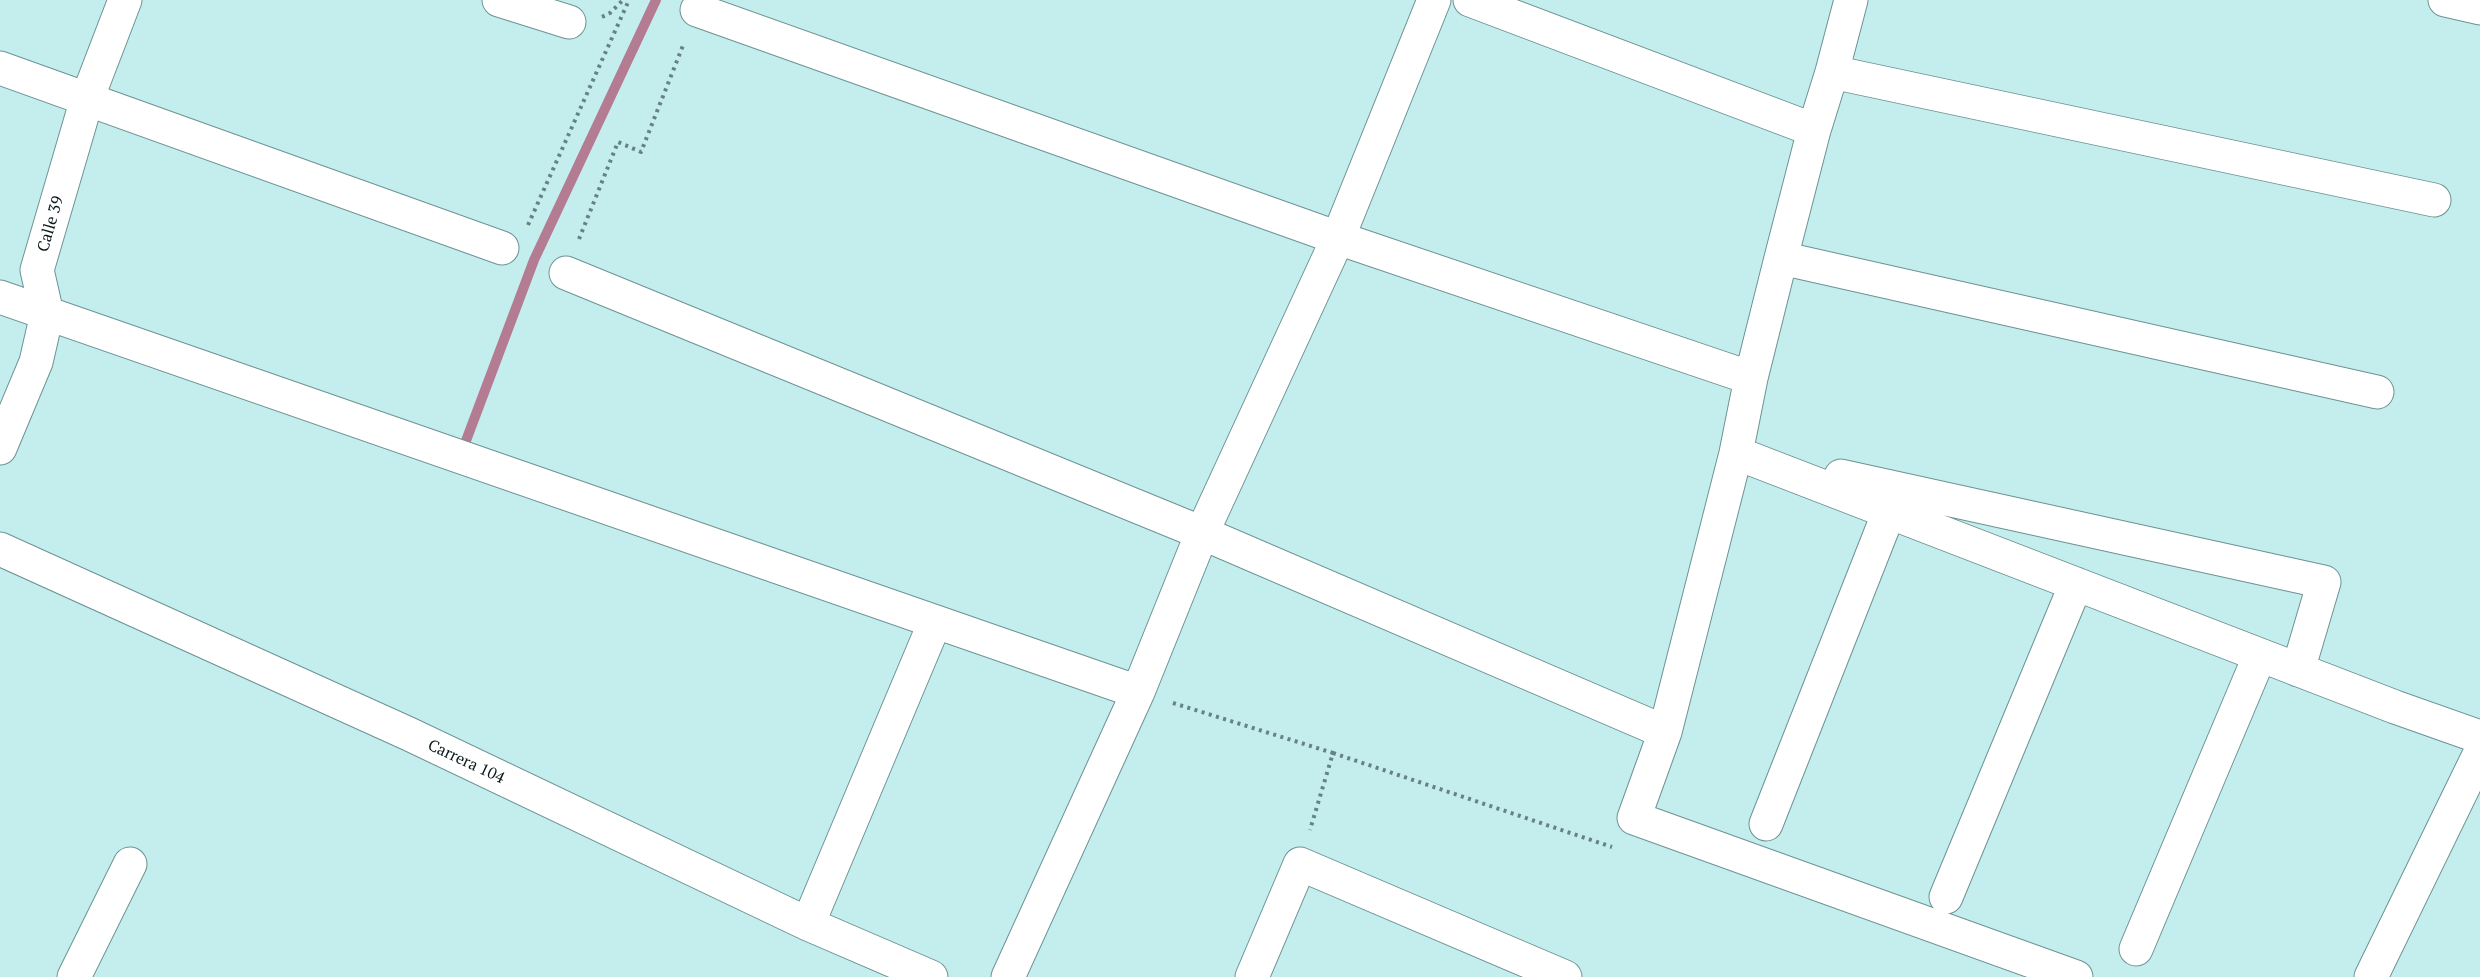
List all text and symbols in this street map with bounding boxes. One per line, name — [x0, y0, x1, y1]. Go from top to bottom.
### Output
street label: Calle 39 — [34, 194, 68, 254]
street label: Carrera 104 — [425, 736, 507, 788]

